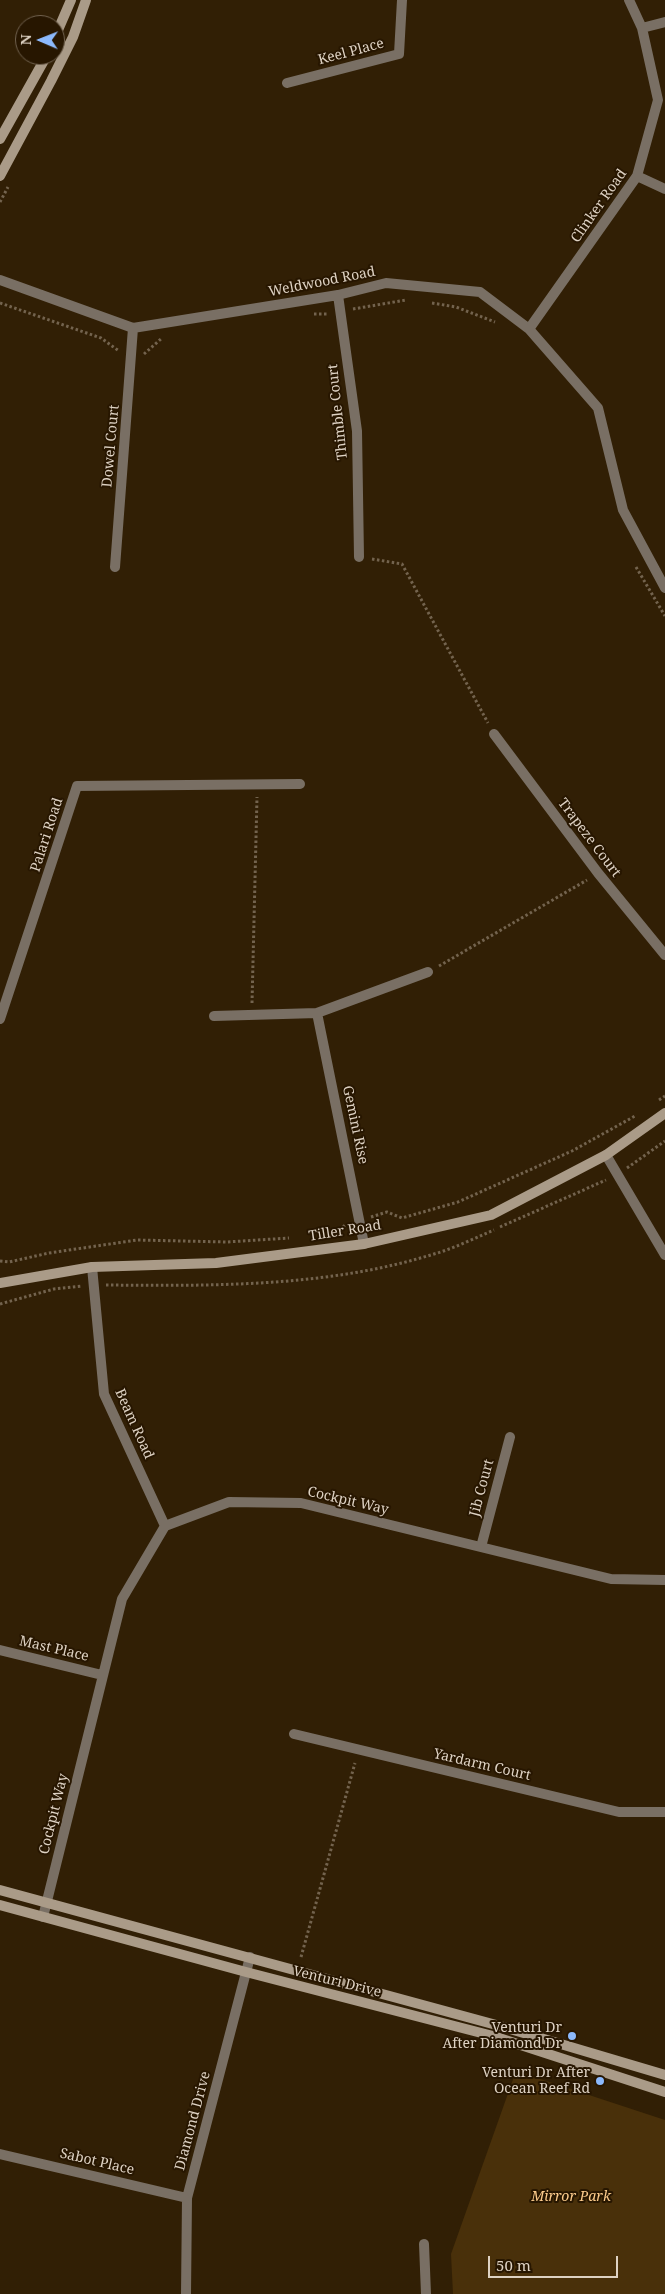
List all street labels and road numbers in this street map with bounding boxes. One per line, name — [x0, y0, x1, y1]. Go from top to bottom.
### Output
street label: Keel Place — [316, 35, 386, 69]
street label: Clinker Road — [568, 166, 630, 246]
street label: Weldwood Road — [267, 263, 377, 301]
street label: Thimble Court — [325, 363, 351, 461]
street label: Dowel Court — [99, 404, 123, 488]
street label: Trapeze Court — [554, 795, 624, 881]
street label: Palari Road — [27, 796, 67, 874]
street label: Gemini Rise — [338, 1084, 372, 1166]
street label: Tiller Road — [308, 1217, 382, 1245]
street label: Beam Road — [111, 1386, 157, 1462]
street label: Jib Court — [466, 1457, 498, 1519]
street label: Cockpit Way — [306, 1484, 390, 1518]
street label: Mast Place — [18, 1633, 90, 1665]
street label: Yardarm Court — [432, 1746, 532, 1784]
street label: Cockpit Way — [36, 1772, 72, 1856]
street label: Venturi Drive — [291, 1963, 383, 2001]
street label: Diamond Drive — [172, 2070, 214, 2172]
street label: Sabot Place — [58, 2145, 136, 2179]

